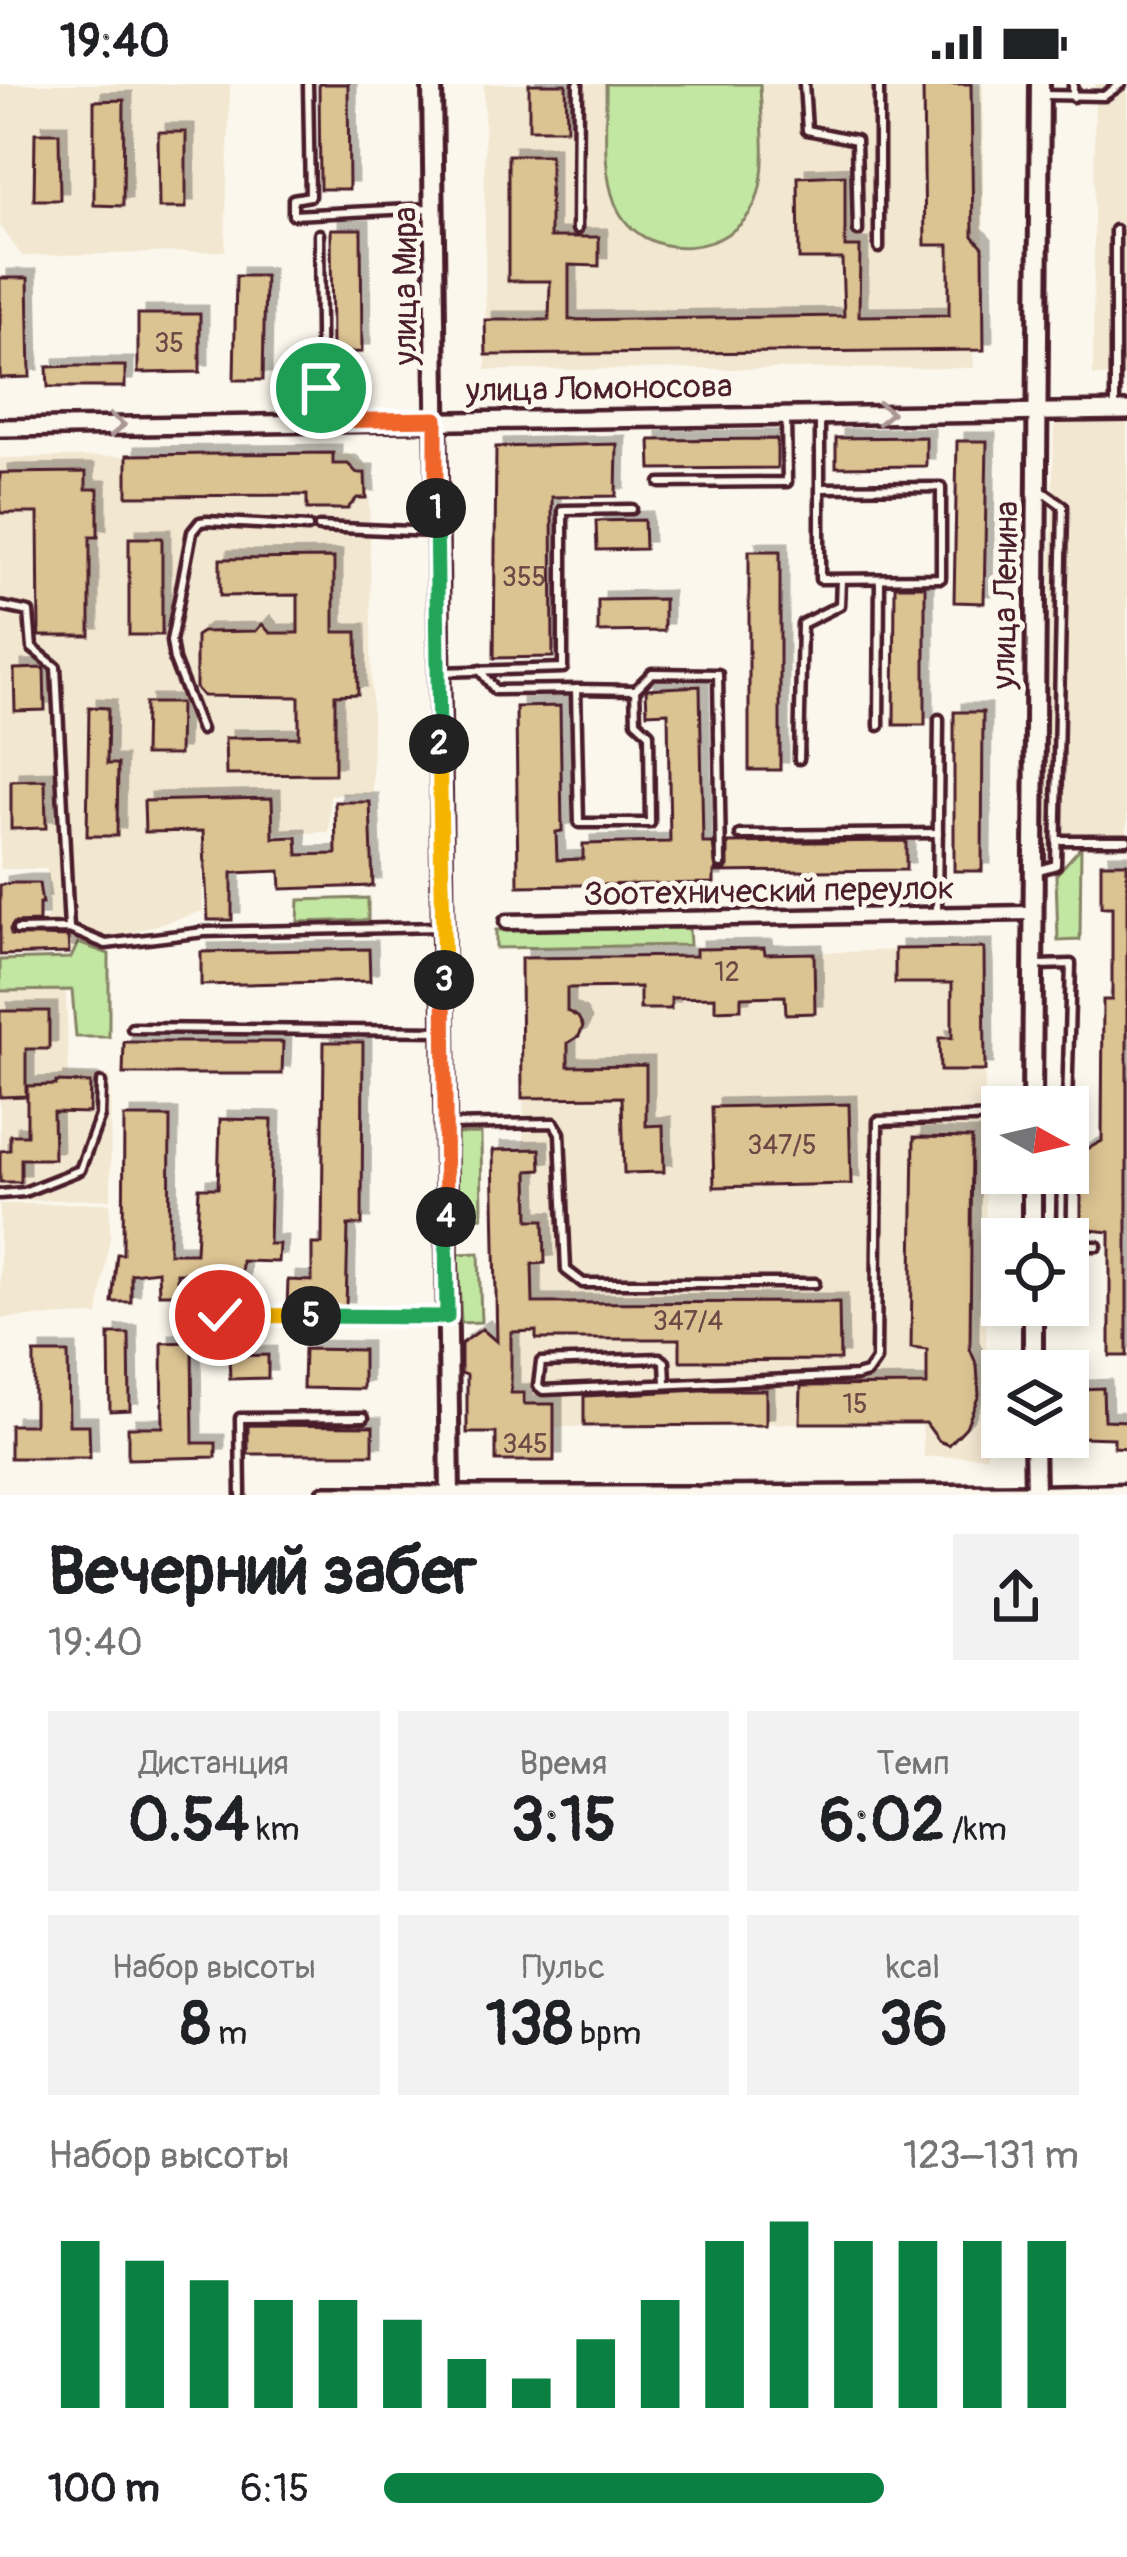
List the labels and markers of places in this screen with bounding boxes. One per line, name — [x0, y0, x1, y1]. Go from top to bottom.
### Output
pin — [270, 337, 372, 439]
pin: 1 — [406, 478, 466, 538]
pin: 2 — [409, 714, 469, 774]
pin: 3 — [414, 950, 474, 1010]
pin: 4 — [416, 1187, 476, 1247]
pin — [169, 1264, 271, 1366]
pin: 5 — [281, 1286, 341, 1346]

